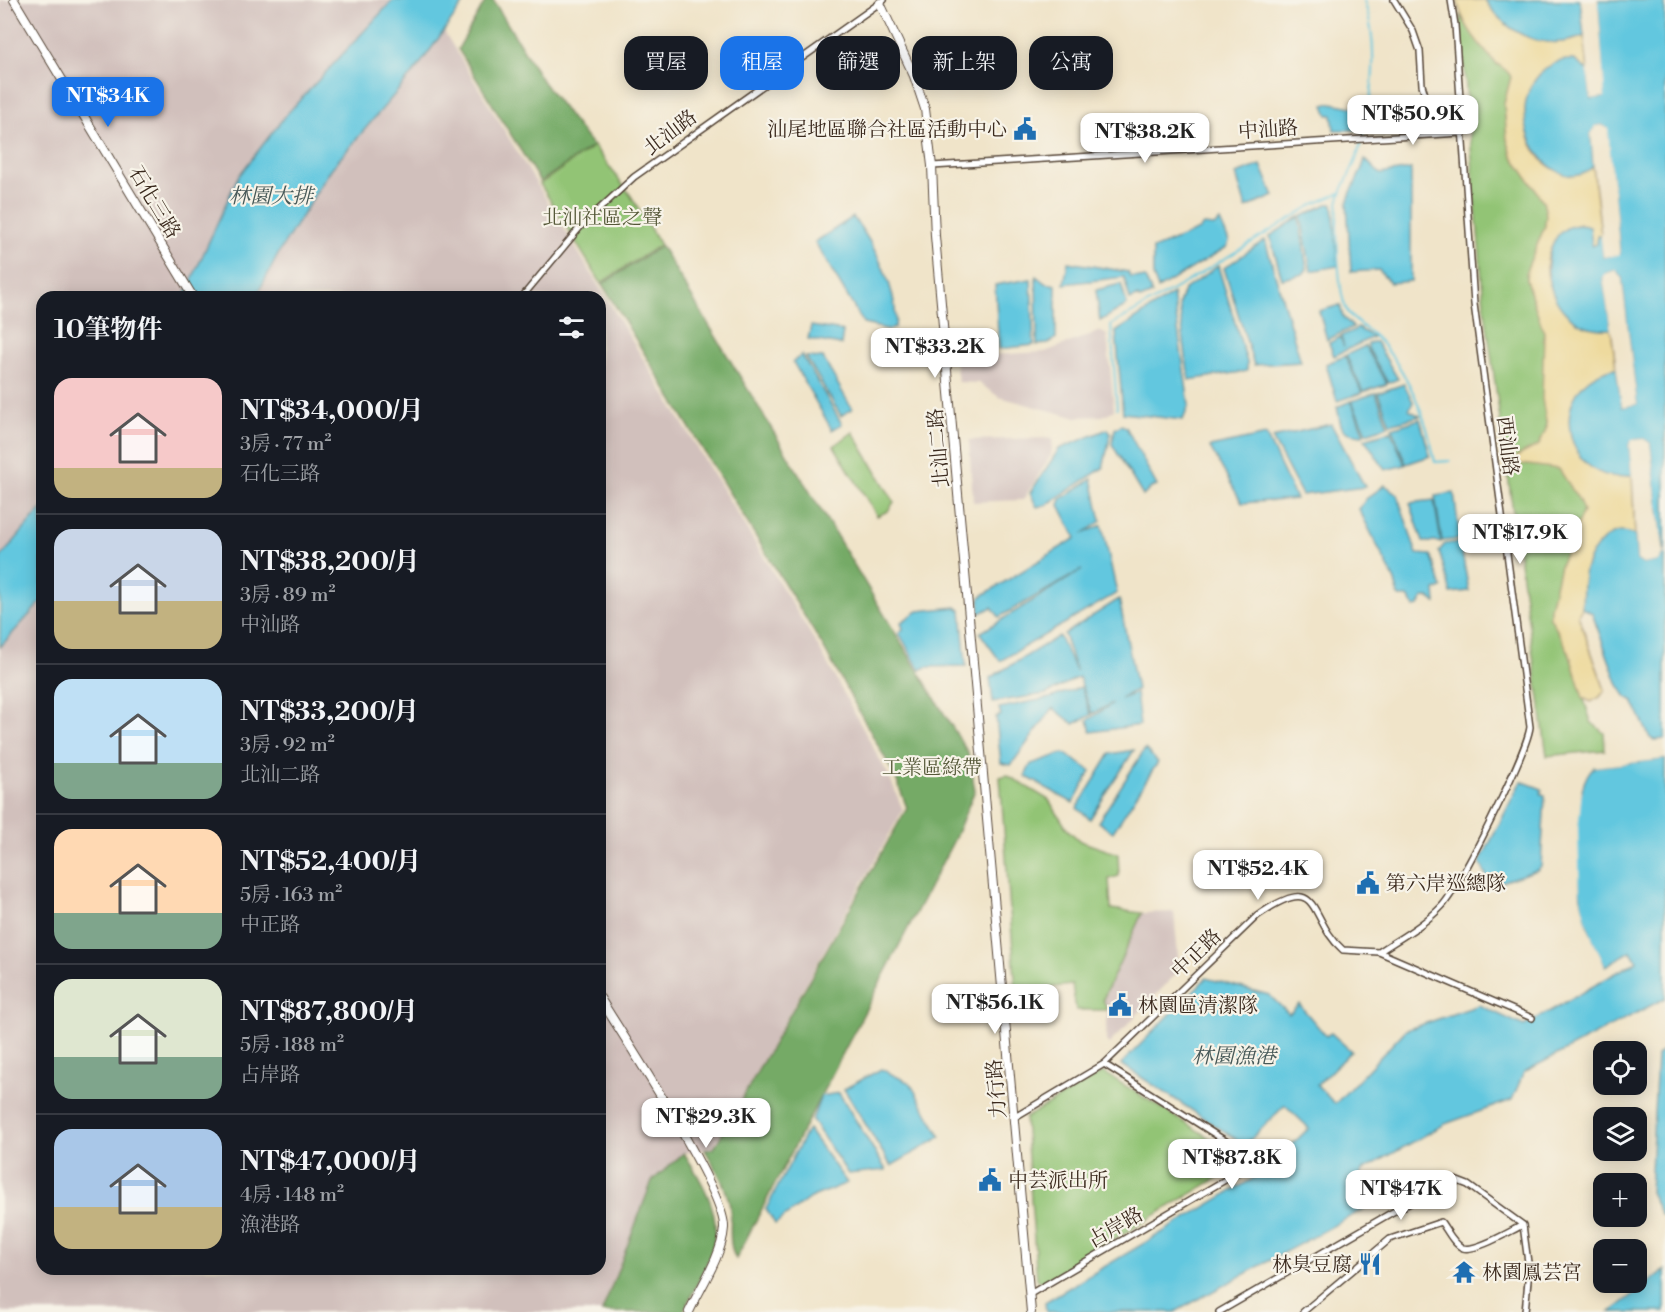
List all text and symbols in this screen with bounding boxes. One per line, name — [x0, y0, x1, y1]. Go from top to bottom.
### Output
chip: 買屋 — [624, 36, 708, 90]
chip: 租屋 — [720, 36, 804, 90]
chip: 篩選 — [816, 36, 900, 90]
chip: 新上架 — [912, 36, 1017, 90]
chip: 公寓 — [1029, 36, 1113, 90]
pin: NT$34K — [59, 77, 157, 128]
text: NT$34K — [66, 84, 150, 109]
pin: NT$50.9K — [1351, 95, 1475, 146]
text: NT$50.9K — [1361, 102, 1465, 127]
street label: 北汕路 — [639, 105, 702, 161]
pin: NT$38.2K — [1083, 113, 1207, 164]
public building icon: 汕尾地區聯合社區活動中心 — [1012, 116, 1038, 142]
street label: 中汕路 — [1237, 116, 1299, 145]
place label: 汕尾地區聯合社區活動中心 — [767, 118, 1007, 143]
text: NT$38.2K — [1094, 120, 1196, 145]
street label: 石化三路 — [122, 162, 185, 243]
water label: 林園大排 — [229, 184, 316, 210]
park label: 北汕社區之聲 — [542, 206, 662, 231]
icon: filters — [555, 311, 588, 344]
text: 10筆物件 — [54, 314, 163, 346]
pin: NT$33.2K — [873, 328, 997, 379]
text: NT$33.2K — [885, 335, 985, 360]
text: NT$34,000/月 — [240, 395, 424, 427]
icon: home — [102, 402, 174, 474]
street label: 北汕二路 — [924, 407, 955, 489]
street label: 西汕路 — [1490, 415, 1523, 477]
text: 3房 · 77 m² — [240, 432, 331, 457]
text: 石化三路 — [240, 462, 320, 487]
pin: NT$17.9K — [1458, 514, 1582, 565]
text: NT$17.9K — [1472, 521, 1568, 546]
text: NT$38,200/月 — [240, 546, 420, 578]
icon: home — [102, 553, 174, 625]
text: 3房 · 89 m² — [240, 583, 336, 608]
text: 中汕路 — [240, 613, 300, 638]
text: NT$33,200/月 — [240, 696, 419, 728]
icon: home — [102, 703, 174, 775]
text: 3房 · 92 m² — [240, 733, 335, 758]
park label: 工業區綠帶 — [882, 756, 982, 781]
text: 北汕二路 — [240, 763, 320, 788]
text: NT$52,400/月 — [240, 846, 421, 878]
pin: NT$52.4K — [1196, 850, 1320, 901]
icon: home — [102, 853, 174, 925]
text: NT$52.4K — [1207, 857, 1309, 882]
public building icon: 第六岸巡總隊 — [1355, 870, 1381, 896]
place label: 第六岸巡總隊 — [1386, 872, 1506, 897]
text: 5房 · 163 m² — [240, 883, 342, 908]
text: 中正路 — [240, 913, 300, 938]
street label: 中正路 — [1167, 924, 1227, 984]
pin: NT$56.1K — [933, 984, 1057, 1035]
text: NT$56.1K — [946, 991, 1044, 1016]
public building icon: 林園區清潔隊 — [1107, 992, 1133, 1018]
place label: 林園區清潔隊 — [1138, 994, 1258, 1019]
text: NT$87,800/月 — [240, 996, 418, 1028]
icon: home — [102, 1003, 174, 1075]
text: 5房 · 188 m² — [240, 1033, 344, 1058]
map controls — [1593, 1041, 1647, 1293]
button: locate — [1593, 1041, 1647, 1095]
water label: 林園漁港 — [1192, 1044, 1279, 1070]
street label: 力行路 — [982, 1058, 1013, 1120]
text: 占岸路 — [240, 1063, 300, 1088]
pin: NT$29.3K — [644, 1098, 768, 1149]
text: NT$29.3K — [655, 1105, 757, 1130]
button: layers — [1593, 1107, 1647, 1161]
pin: NT$87.8K — [1170, 1139, 1294, 1190]
text: NT$47,000/月 — [240, 1146, 421, 1178]
text: NT$87.8K — [1182, 1146, 1282, 1171]
icon: home — [102, 1153, 174, 1225]
public building icon: 中芸派出所 — [977, 1167, 1003, 1193]
place label: 中芸派出所 — [1008, 1169, 1108, 1194]
pin: NT$47K — [1352, 1170, 1450, 1221]
button: + — [1593, 1173, 1647, 1227]
text: NT$47K — [1360, 1177, 1442, 1202]
text: 4房 · 148 m² — [240, 1183, 344, 1208]
street label: 占岸路 — [1084, 1202, 1148, 1254]
text: 漁港路 — [240, 1213, 300, 1238]
button: − — [1593, 1239, 1647, 1293]
restaurant icon: 林臭豆腐 — [1357, 1251, 1383, 1277]
place label: 林臭豆腐 — [1272, 1253, 1352, 1278]
temple icon: 林園鳳芸宮 — [1451, 1259, 1477, 1285]
place label: 林園鳳芸宮 — [1482, 1261, 1582, 1286]

